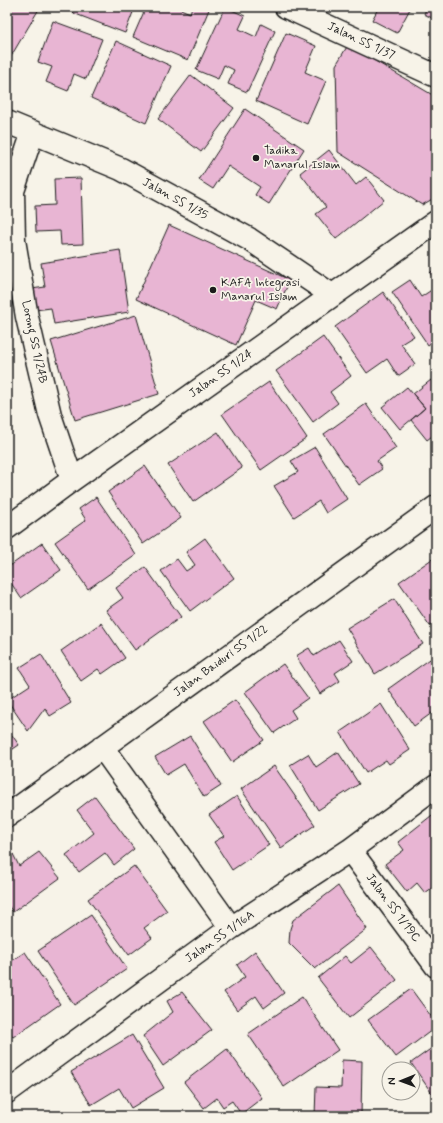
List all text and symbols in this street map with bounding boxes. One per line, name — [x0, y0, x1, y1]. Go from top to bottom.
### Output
street label: Jalan SS 1/37 — [325, 18, 397, 64]
place label: Tadika Manarul Islam — [264, 143, 340, 173]
marker: Tadika Manarul Islam — [251, 153, 261, 163]
street label: Jalan SS 1/35 — [139, 174, 211, 224]
place label: KAFA Integrasi Manarul Islam — [221, 275, 300, 305]
marker: KAFA Integrasi Manarul Islam — [208, 285, 218, 295]
street label: Lorong SS 1/24B — [16, 299, 51, 386]
street label: Jalan SS 1/24 — [186, 346, 256, 402]
street label: Jalan Baiduri SS 1/22 — [171, 621, 271, 701]
street label: Jalan SS 1/19C — [362, 870, 424, 946]
street label: Jalan SS 1/16A — [182, 907, 258, 967]
north arrow — [381, 1061, 421, 1101]
text: N — [385, 1077, 399, 1085]

